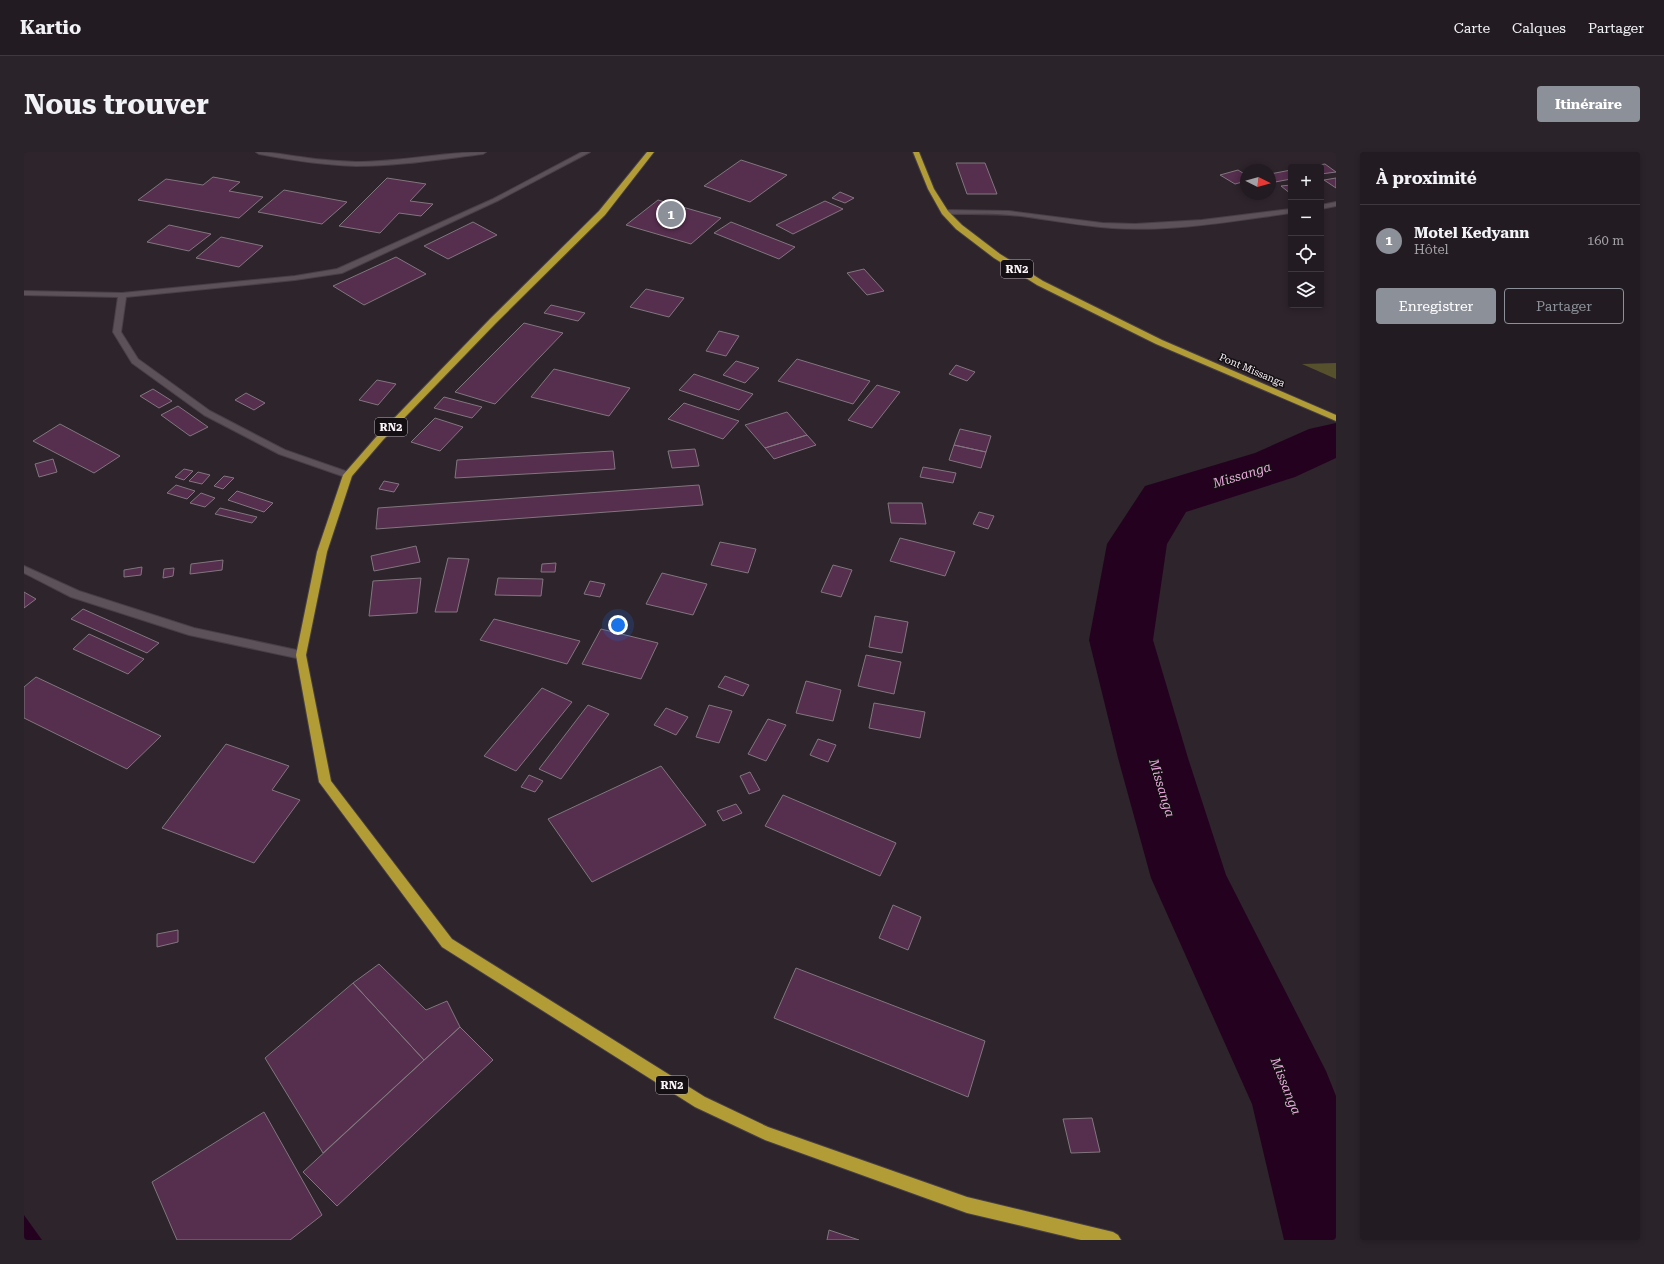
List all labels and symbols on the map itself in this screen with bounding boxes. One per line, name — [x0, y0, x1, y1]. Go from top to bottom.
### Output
north arrow — [1240, 164, 1276, 200]
pin: 1 — [658, 199, 684, 229]
road number: RN2 — [1001, 260, 1033, 278]
street label: Pont Missanga — [1218, 351, 1287, 389]
road number: RN2 — [375, 418, 407, 436]
water label: Missanga — [1210, 459, 1273, 491]
your location — [608, 615, 628, 635]
water label: Missanga — [1146, 756, 1178, 819]
water label: Missanga — [1267, 1054, 1304, 1117]
road number: RN2 — [656, 1076, 688, 1094]

